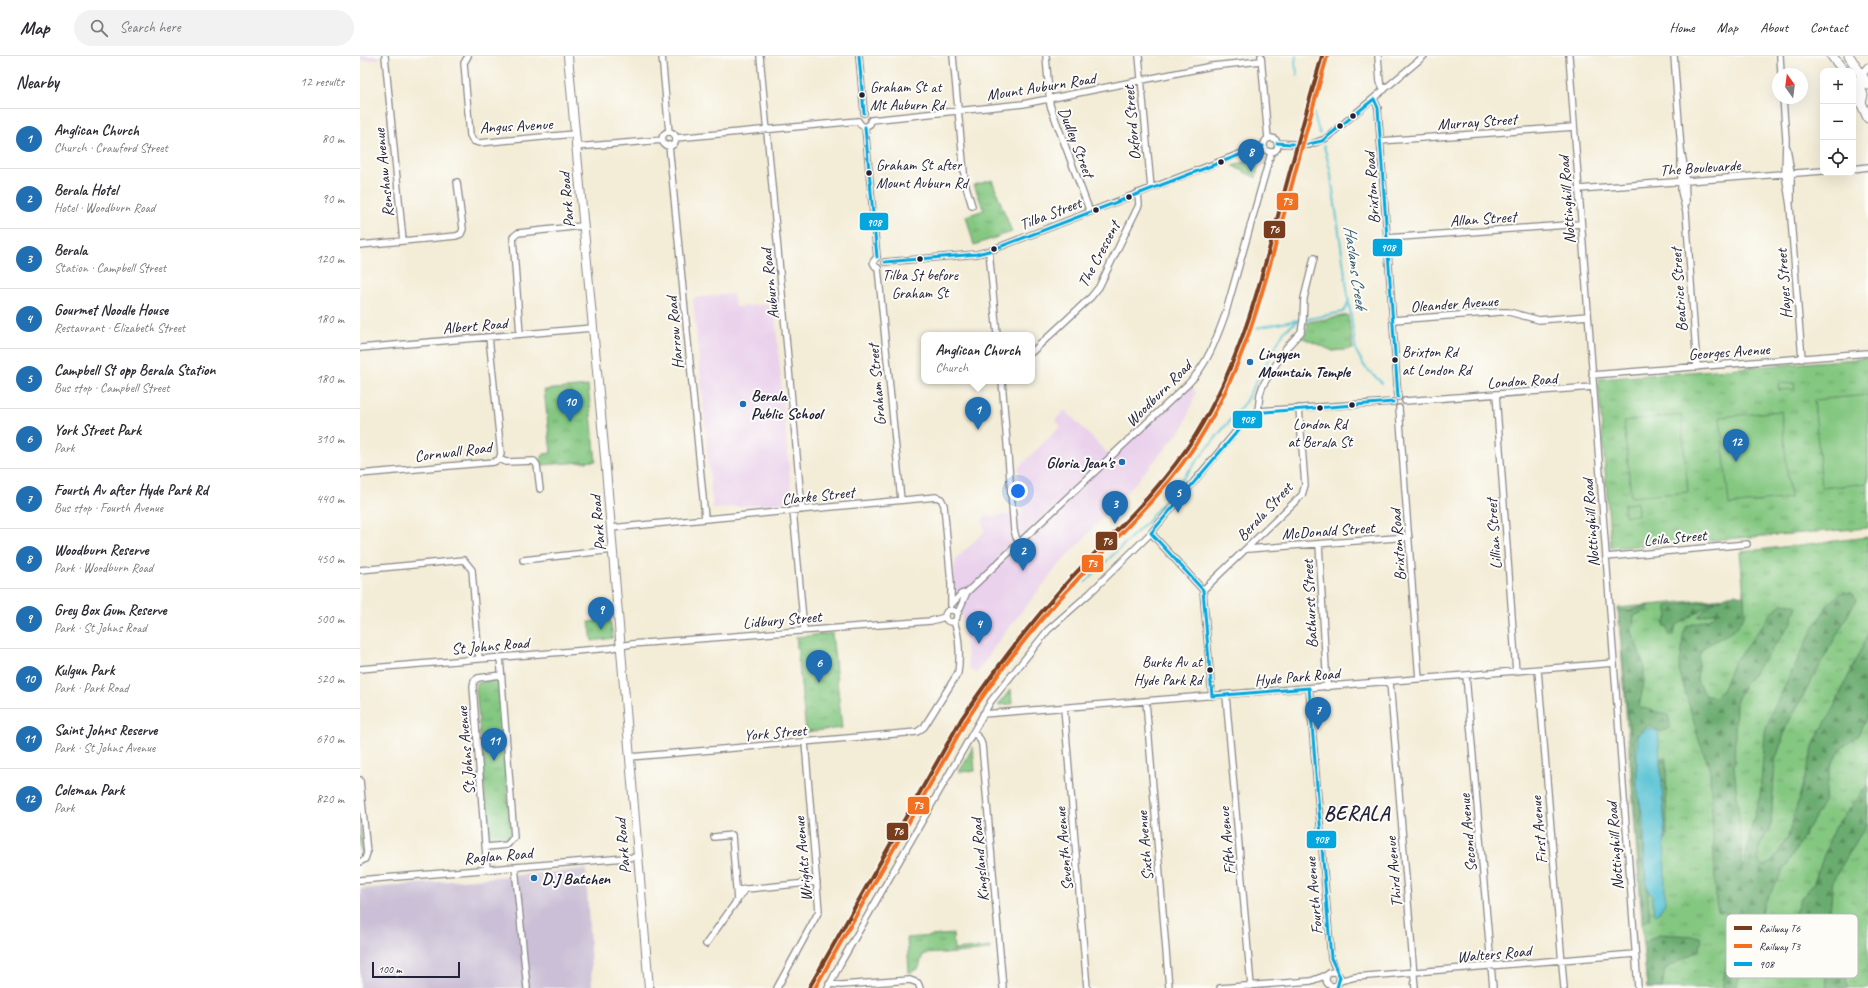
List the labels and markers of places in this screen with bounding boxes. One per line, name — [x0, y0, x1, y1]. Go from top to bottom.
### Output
place label: Graham St at Mt Auburn Rd — [870, 78, 946, 115]
marker: Graham St at Mt Auburn Rd — [857, 90, 867, 100]
unlabelled marker — [1348, 111, 1358, 121]
unlabelled marker — [1335, 121, 1345, 131]
pin: 8 — [1238, 139, 1264, 172]
place label: Graham St after Mount Auburn Rd — [876, 156, 970, 193]
unlabelled marker — [1216, 157, 1226, 167]
marker: Graham St after Mount Auburn Rd — [864, 168, 874, 178]
unlabelled marker — [1124, 192, 1134, 202]
unlabelled marker — [1091, 205, 1101, 215]
unlabelled marker — [989, 244, 999, 254]
marker: Tilba St before Graham St — [915, 254, 925, 264]
place label: Tilba St before Graham St — [882, 266, 959, 303]
place label: Brixton Rd at London Rd — [1402, 343, 1473, 380]
place label: Lingyen Mountain Temple — [1258, 344, 1352, 382]
marker: Brixton Rd at London Rd — [1390, 355, 1400, 365]
marker: Lingyen Mountain Temple — [1245, 357, 1255, 367]
place label: Berala Public School — [751, 386, 825, 424]
pin: 10 — [557, 389, 583, 422]
pin: 1 — [965, 397, 991, 430]
marker: Berala Public School — [738, 399, 748, 409]
unlabelled marker — [1347, 400, 1357, 410]
marker: London Rd at Berala St — [1315, 403, 1325, 413]
place label: London Rd at Berala St — [1288, 415, 1354, 452]
pin: 12 — [1723, 429, 1749, 462]
place label: Gloria Jean's — [1046, 453, 1115, 473]
marker: Gloria Jean's — [1117, 457, 1127, 467]
pin: 5 — [1165, 480, 1191, 513]
pin: 3 — [1102, 491, 1128, 524]
pin: 2 — [1010, 538, 1036, 571]
pin: 9 — [588, 597, 614, 630]
pin: 4 — [966, 611, 992, 644]
pin: 6 — [806, 650, 832, 683]
place label: Burke Av at Hyde Park Rd — [1134, 653, 1204, 690]
marker: Burke Av at Hyde Park Rd — [1205, 665, 1215, 675]
pin: 7 — [1305, 697, 1331, 730]
pin: 11 — [481, 728, 507, 761]
place label: D.J Batchen — [542, 869, 611, 889]
marker: D.J Batchen — [529, 873, 539, 883]

